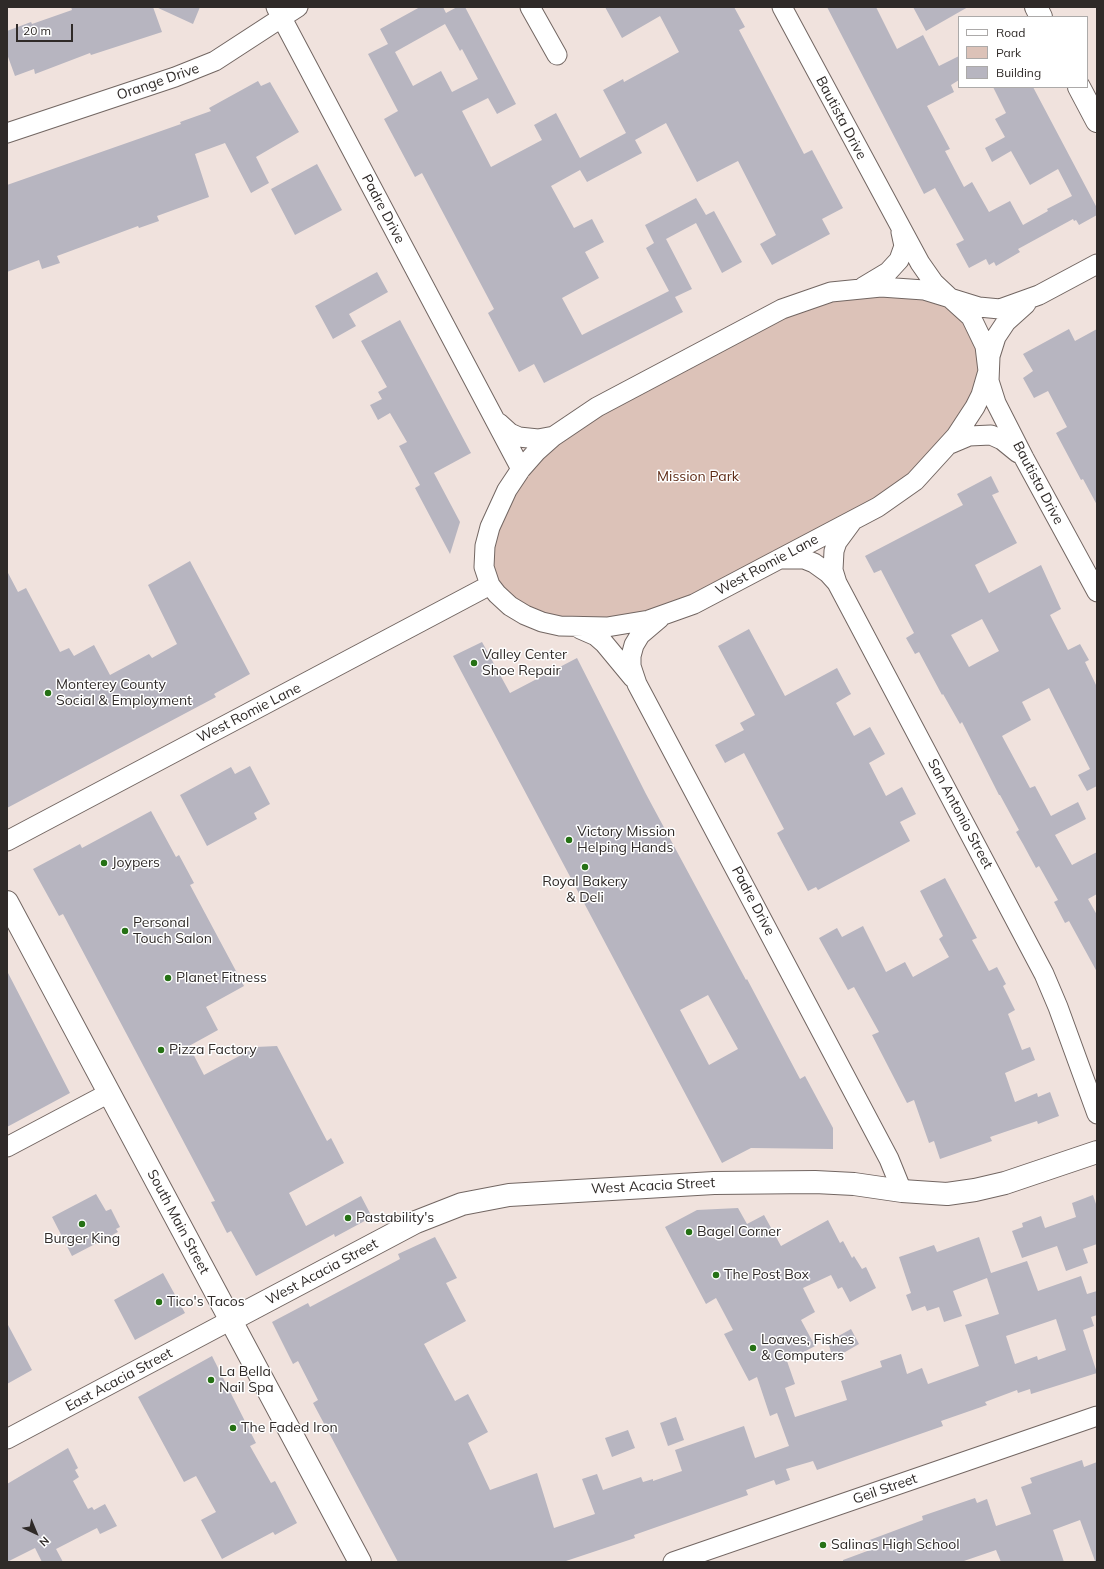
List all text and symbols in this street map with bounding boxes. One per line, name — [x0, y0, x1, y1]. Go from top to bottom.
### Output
scale bar — [18, 16, 75, 42]
legend — [958, 16, 1088, 88]
text: 20 m — [23, 23, 51, 38]
text: Road — [996, 25, 1025, 40]
text: Park — [996, 45, 1021, 60]
street label: Orange Drive — [115, 60, 201, 104]
text: Building — [996, 65, 1041, 80]
street label: Bautista Drive — [812, 73, 870, 163]
street label: Padre Drive — [358, 172, 408, 246]
street label: Bautista Drive — [1009, 438, 1067, 528]
park label: Mission Park — [657, 469, 739, 485]
street label: West Romie Lane — [713, 531, 821, 599]
place label: Valley Center Shoe Repair — [482, 647, 567, 680]
marker: Valley Center Shoe Repair — [469, 658, 479, 668]
place label: Monterey County Social & Employment — [56, 677, 192, 710]
street label: West Romie Lane — [194, 680, 304, 746]
marker: Monterey County Social & Employment — [43, 688, 53, 698]
street label: San Antonio Street — [924, 756, 996, 872]
place label: Victory Mission Helping Hands — [577, 824, 675, 856]
marker: Victory Mission Helping Hands — [564, 835, 574, 845]
place label: Joypers — [112, 855, 160, 871]
marker: Joypers — [99, 858, 109, 868]
marker: Royal Bakery & Deli — [580, 862, 590, 872]
street label: Padre Drive — [728, 864, 778, 938]
place label: Royal Bakery & Deli — [542, 874, 628, 906]
place label: Personal Touch Salon — [133, 915, 212, 948]
marker: Personal Touch Salon — [120, 926, 130, 936]
place label: Planet Fitness — [176, 970, 267, 986]
marker: Planet Fitness — [163, 973, 173, 983]
place label: Pizza Factory — [169, 1042, 257, 1058]
marker: Pizza Factory — [156, 1045, 166, 1055]
street label: South Main Street — [143, 1167, 213, 1277]
street label: West Acacia Street — [590, 1174, 716, 1198]
place label: Pastability's — [356, 1210, 434, 1226]
marker: Pastability's — [343, 1213, 353, 1223]
marker: Burger King — [77, 1219, 87, 1229]
place label: Bagel Corner — [697, 1224, 781, 1240]
marker: Bagel Corner — [684, 1227, 694, 1237]
place label: Burger King — [44, 1231, 120, 1247]
street label: West Acacia Street — [263, 1235, 381, 1309]
place label: The Post Box — [724, 1267, 809, 1283]
marker: The Post Box — [711, 1270, 721, 1280]
place label: Tico's Tacos — [167, 1294, 245, 1310]
marker: Tico's Tacos — [154, 1297, 164, 1307]
place label: Loaves, Fishes & Computers — [761, 1332, 854, 1364]
marker: Loaves, Fishes & Computers — [748, 1343, 758, 1353]
street label: East Acacia Street — [63, 1345, 175, 1415]
place label: La Bella Nail Spa — [219, 1364, 274, 1396]
marker: La Bella Nail Spa — [206, 1375, 216, 1385]
place label: The Faded Iron — [241, 1420, 338, 1436]
marker: The Faded Iron — [228, 1423, 238, 1433]
street label: Geil Street — [851, 1470, 919, 1508]
north arrow — [16, 1513, 56, 1553]
text: N — [36, 1534, 52, 1550]
place label: Salinas High School — [831, 1537, 960, 1553]
marker: Salinas High School — [818, 1540, 828, 1550]

